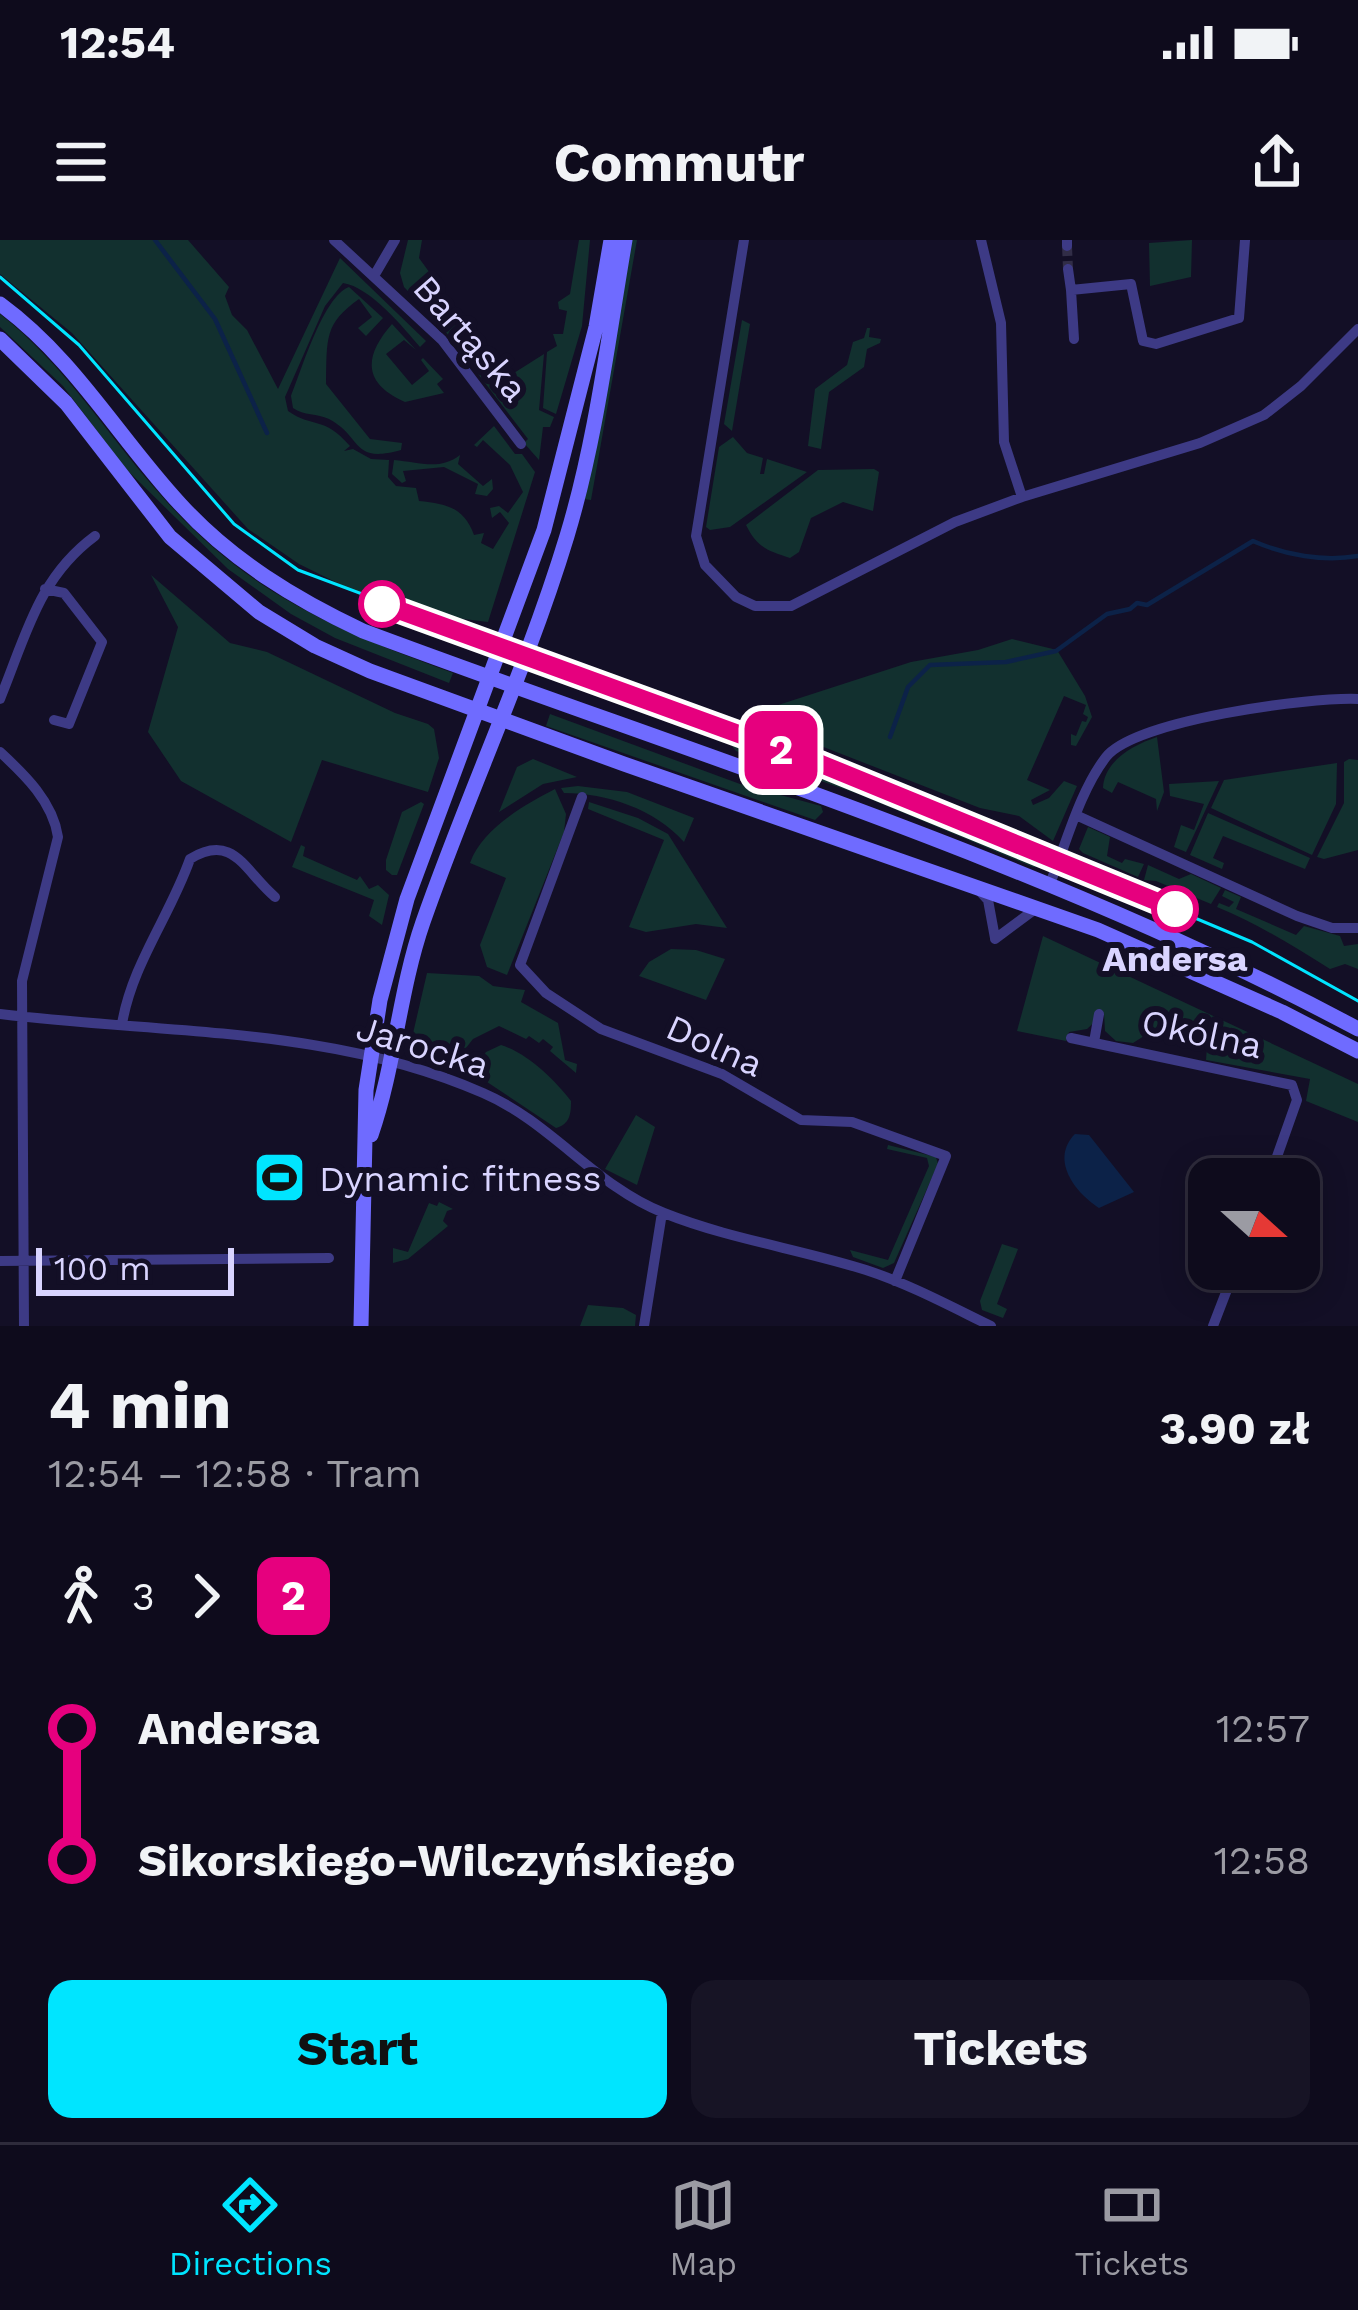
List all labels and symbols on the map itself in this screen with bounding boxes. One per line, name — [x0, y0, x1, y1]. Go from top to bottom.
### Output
street label: Bartąska — [404, 267, 536, 410]
unlabelled marker — [360, 582, 404, 626]
line badge: 2 — [742, 711, 820, 789]
marker: Andersa — [1153, 887, 1197, 931]
place label: Andersa — [1102, 938, 1248, 980]
street label: Okólna — [1138, 1001, 1266, 1067]
street label: Dolna — [660, 1006, 769, 1086]
street label: Jarocka — [351, 1007, 494, 1087]
sports icon: Dynamic fitness — [252, 1150, 308, 1206]
place label: Dynamic fitness — [319, 1158, 601, 1200]
north arrow — [1188, 1158, 1320, 1290]
scale bar — [36, 1242, 234, 1295]

